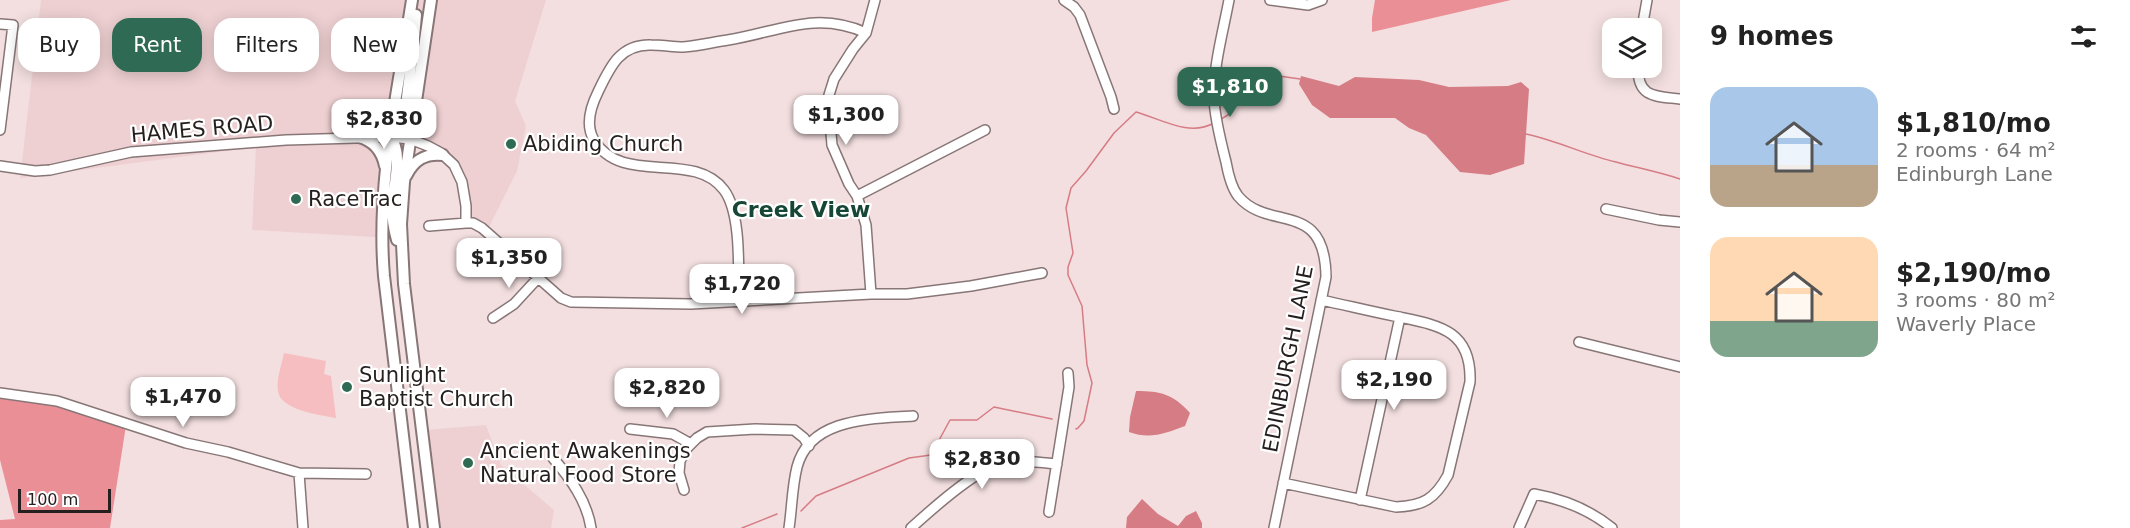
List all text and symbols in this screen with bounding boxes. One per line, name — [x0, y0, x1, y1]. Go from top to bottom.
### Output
chip: Buy — [18, 18, 100, 72]
chip: Rent — [112, 18, 202, 72]
chip: Filters — [214, 18, 319, 72]
chip: New — [331, 18, 419, 72]
map controls — [1602, 18, 1662, 78]
button: layers — [1602, 18, 1662, 78]
icon: filters — [2067, 20, 2100, 53]
text: 9 homes — [1710, 21, 1834, 51]
pin: $1,810 — [1181, 67, 1279, 118]
text: $1,810 — [1191, 74, 1269, 98]
pin: $1,300 — [797, 95, 895, 146]
pin: $2,830 — [335, 99, 433, 150]
text: $1,300 — [807, 102, 885, 126]
text: $2,830 — [345, 106, 423, 130]
text: $1,810/mo — [1896, 108, 2051, 138]
street label: HAMES ROAD — [130, 111, 274, 147]
icon: home — [1758, 111, 1830, 183]
place label: Abiding Church — [523, 132, 683, 156]
marker: Abiding Church — [504, 137, 518, 151]
text: 2 rooms · 64 m² — [1896, 138, 2056, 162]
text: Edinburgh Lane — [1896, 162, 2053, 186]
place label: RaceTrac — [308, 187, 402, 211]
marker: RaceTrac — [289, 192, 303, 206]
district label: Creek View — [732, 197, 870, 222]
pin: $1,350 — [460, 238, 558, 289]
text: $1,350 — [470, 245, 548, 269]
text: $2,190/mo — [1896, 258, 2051, 288]
icon: home — [1758, 261, 1830, 333]
street label: EDINBURGH LANE — [1258, 263, 1318, 455]
pin: $1,720 — [693, 264, 791, 315]
text: $1,720 — [703, 271, 781, 295]
text: 3 rooms · 80 m² — [1896, 288, 2056, 312]
text: Waverly Place — [1896, 312, 2036, 336]
pin: $2,190 — [1345, 360, 1443, 411]
place label: Sunlight Baptist Church — [359, 363, 514, 411]
text: $2,190 — [1355, 367, 1433, 391]
pin: $2,820 — [618, 368, 716, 419]
text: $2,820 — [628, 375, 706, 399]
pin: $1,470 — [134, 377, 232, 428]
marker: Sunlight Baptist Church — [340, 380, 354, 394]
text: $1,470 — [144, 384, 222, 408]
place label: Ancient Awakenings Natural Food Store — [480, 439, 691, 487]
pin: $2,830 — [933, 439, 1031, 490]
text: $2,830 — [943, 446, 1021, 470]
marker: Ancient Awakenings Natural Food Store — [461, 456, 475, 470]
scale bar — [18, 486, 111, 514]
text: 100 m — [27, 490, 78, 509]

